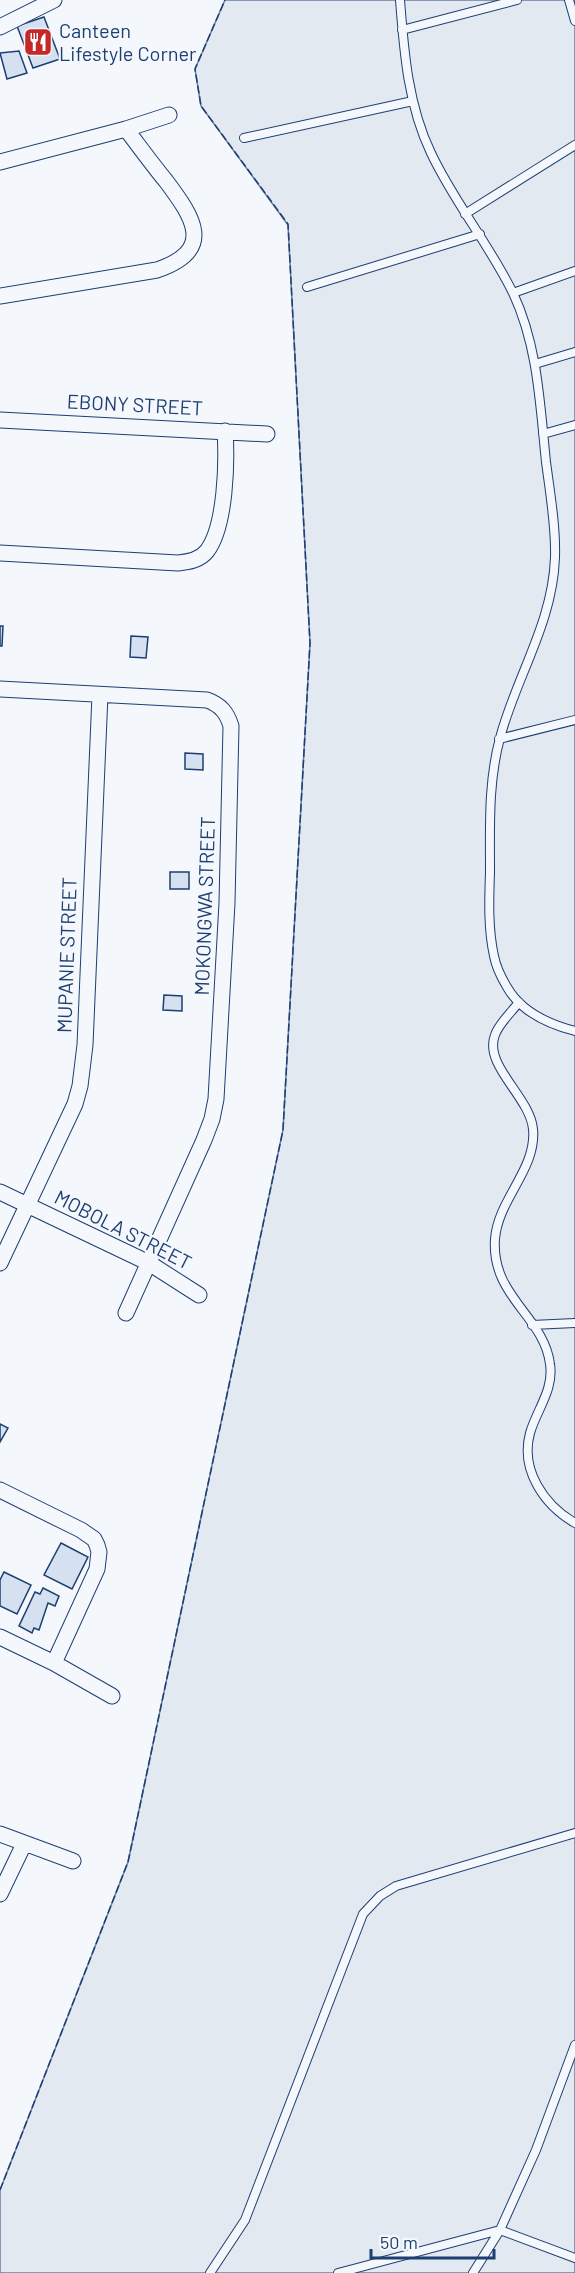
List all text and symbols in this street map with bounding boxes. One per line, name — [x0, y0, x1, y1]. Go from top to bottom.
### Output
place label: Canteen Lifestyle Corner — [59, 18, 196, 65]
restaurant icon: Canteen Lifestyle Corner — [22, 26, 54, 58]
street label: EBONY STREET — [66, 388, 204, 420]
street label: MOKONGWA STREET — [189, 816, 219, 996]
street label: MUPANIE STREET — [51, 877, 81, 1033]
street label: MOBOLA STREET — [51, 1184, 196, 1274]
scale bar — [371, 2222, 494, 2260]
text: 50 m — [380, 2231, 418, 2253]

